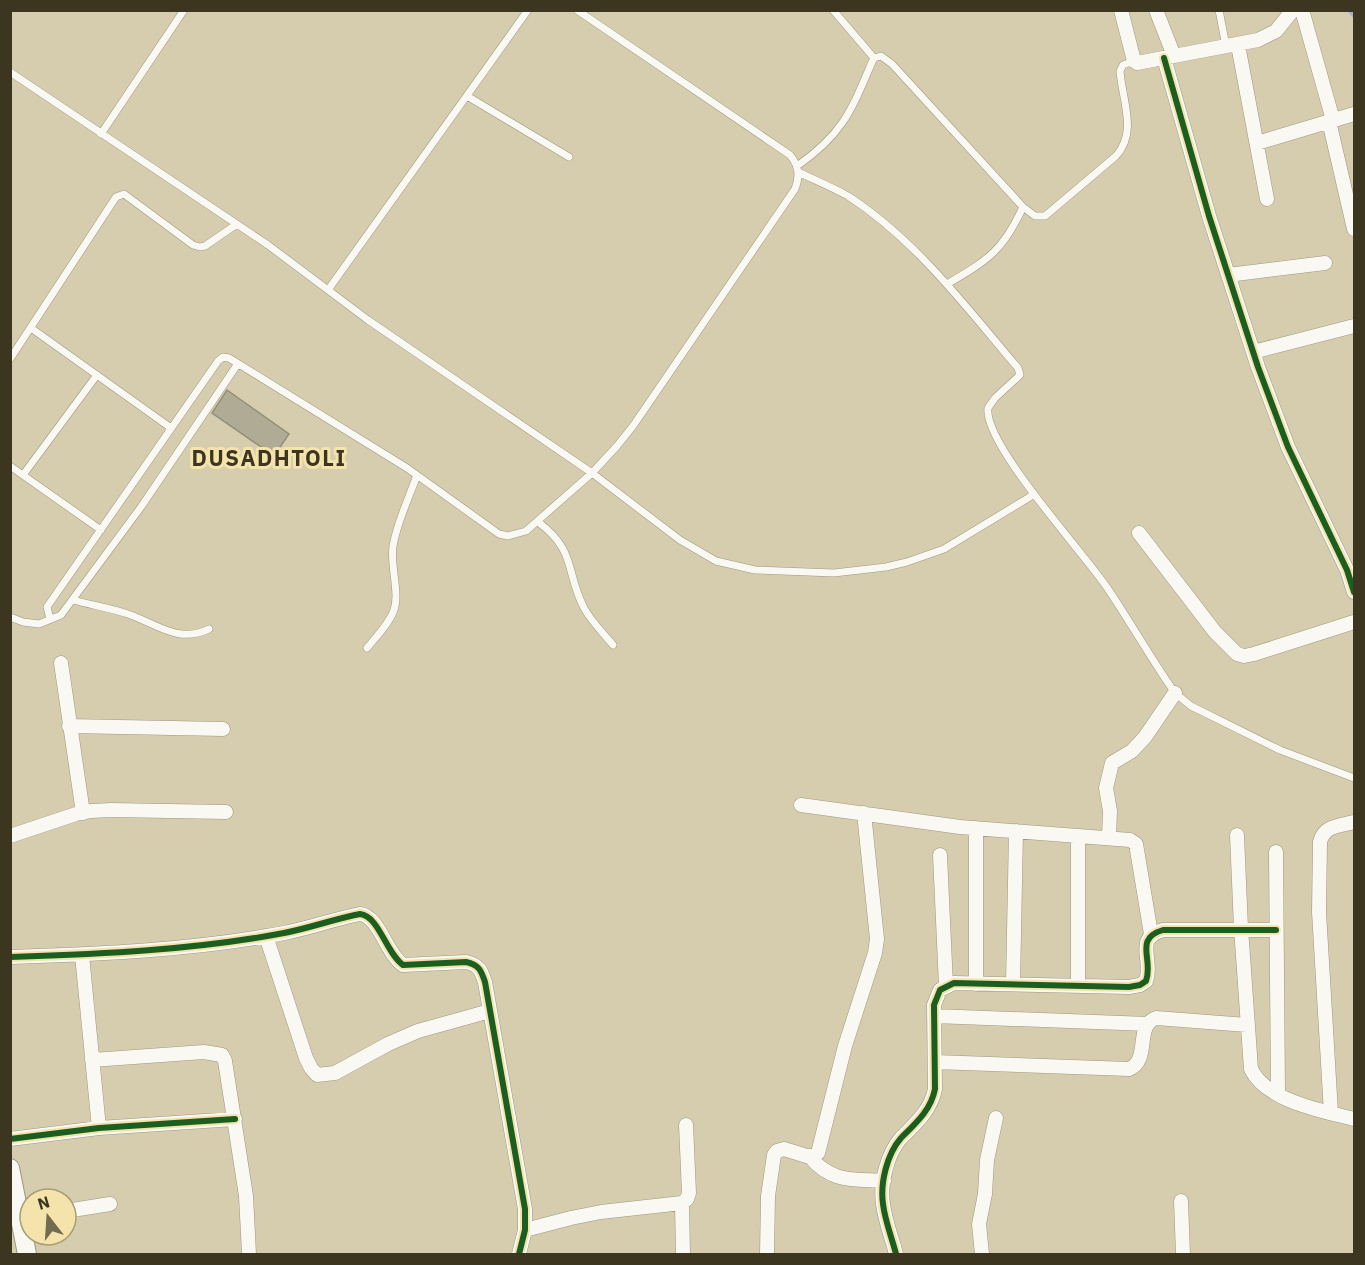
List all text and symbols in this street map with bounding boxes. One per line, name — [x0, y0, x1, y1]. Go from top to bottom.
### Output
district label: DUSADHTOLI — [192, 443, 346, 472]
north arrow — [18, 1187, 78, 1247]
text: N — [35, 1191, 52, 1214]

